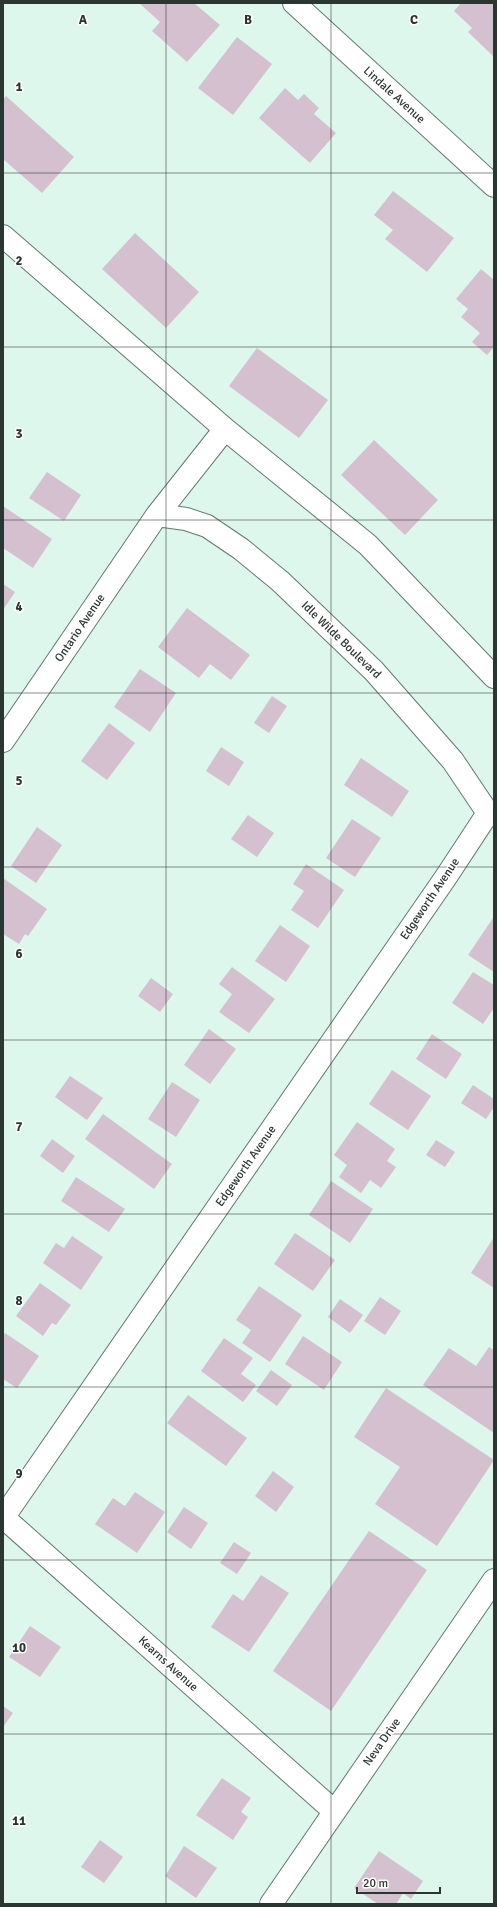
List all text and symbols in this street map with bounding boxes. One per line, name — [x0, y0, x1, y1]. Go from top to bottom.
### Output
text: A — [79, 12, 88, 28]
text: B — [244, 12, 252, 28]
text: C — [410, 12, 418, 28]
street label: Lindale Avenue — [360, 63, 428, 127]
text: 1 — [15, 79, 23, 95]
text: 2 — [15, 253, 23, 269]
text: 3 — [15, 426, 23, 442]
street label: Ontario Avenue — [52, 591, 108, 665]
street label: Idle Wilde Boulevard — [298, 598, 384, 682]
text: 4 — [15, 599, 23, 615]
text: 5 — [15, 773, 23, 789]
street label: Edgeworth Avenue — [397, 855, 463, 943]
text: 6 — [15, 946, 23, 962]
text: 7 — [15, 1119, 23, 1135]
street label: Edgeworth Avenue — [212, 1123, 280, 1209]
text: 8 — [15, 1293, 23, 1309]
text: 9 — [15, 1466, 23, 1482]
street label: Kearns Avenue — [135, 1633, 201, 1695]
text: 10 — [12, 1640, 26, 1656]
street label: Neva Drive — [360, 1715, 404, 1769]
text: 11 — [12, 1813, 26, 1829]
scale bar — [357, 1869, 440, 1895]
text: 20 m — [363, 1876, 388, 1891]

